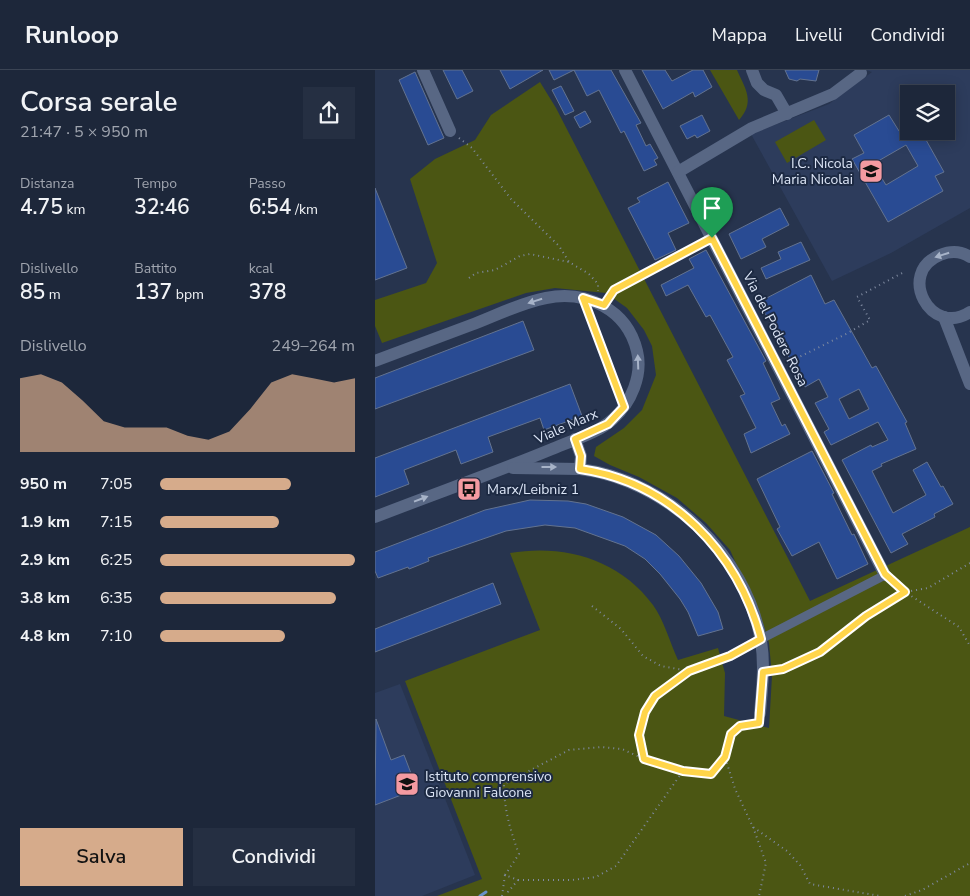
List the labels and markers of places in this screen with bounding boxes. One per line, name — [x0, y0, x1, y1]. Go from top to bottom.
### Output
place label: I.C. Nicola Maria Nicolai — [772, 154, 853, 189]
school or university icon: I.C. Nicola Maria Nicolai — [858, 158, 884, 184]
pin — [691, 187, 733, 238]
bus stop icon: Marx/Leibniz 1 — [456, 476, 482, 502]
place label: Marx/Leibniz 1 — [487, 480, 579, 499]
place label: Istituto comprensivo Giovanni Falcone — [425, 767, 552, 802]
school or university icon: Istituto comprensivo Giovanni Falcone — [394, 771, 420, 797]

